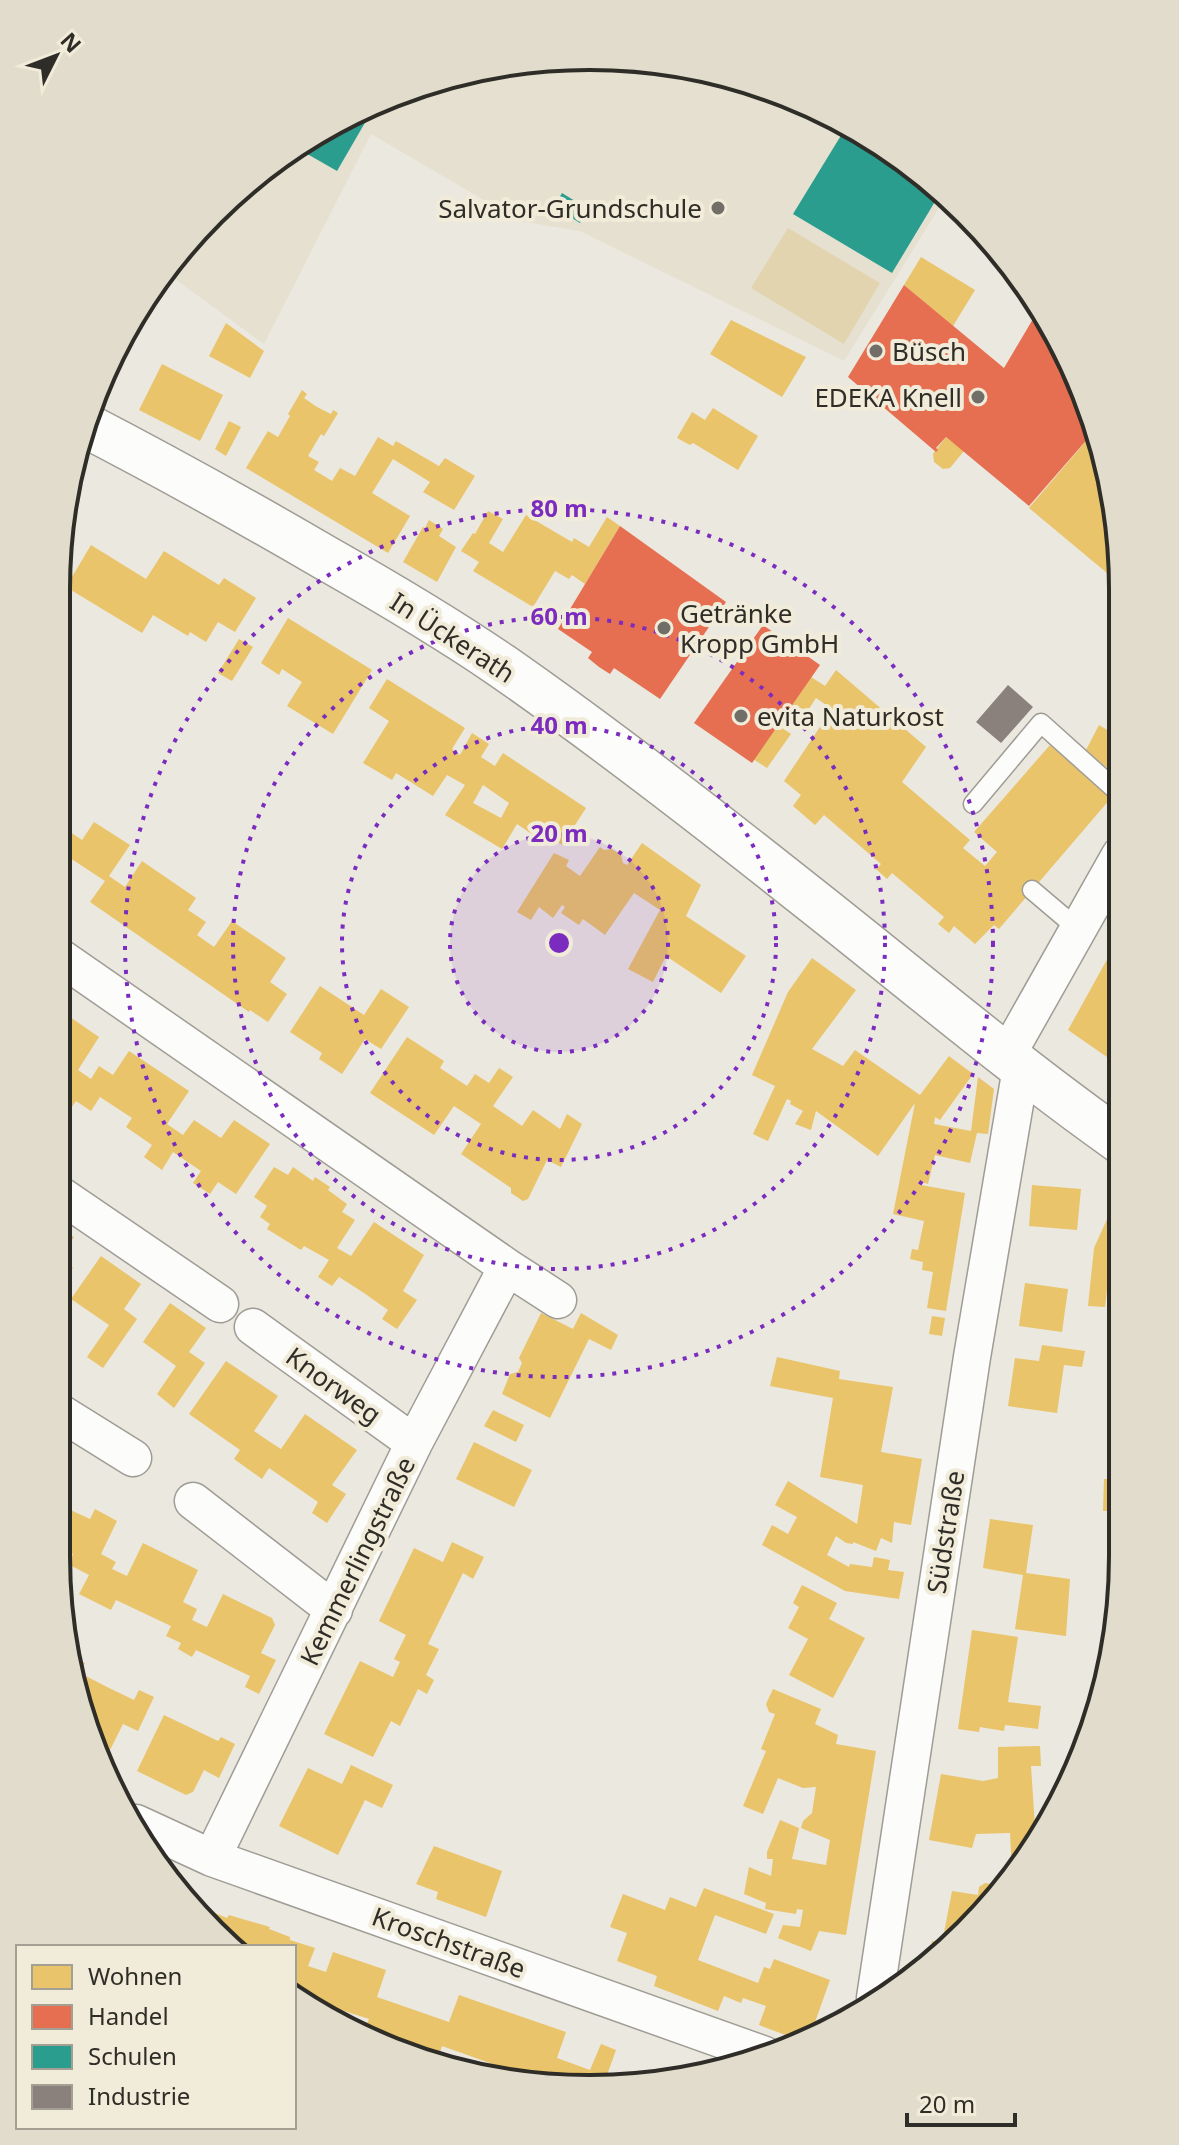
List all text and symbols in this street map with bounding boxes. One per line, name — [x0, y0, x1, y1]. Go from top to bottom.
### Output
north arrow — [16, 16, 96, 96]
text: N — [54, 25, 89, 59]
place label: Salvator-Grundschule — [438, 190, 702, 226]
marker: Salvator-Grundschule — [709, 199, 727, 217]
place label: Büsch — [892, 333, 966, 369]
marker: Büsch — [867, 342, 885, 360]
place label: EDEKA Knell — [814, 379, 962, 415]
marker: EDEKA Knell — [969, 388, 987, 406]
text: 80 m — [530, 491, 588, 524]
street label: In Ückerath — [384, 583, 522, 691]
place label: Getränke Kropp GmbH — [680, 595, 839, 661]
text: 60 m — [530, 599, 588, 632]
marker: Getränke Kropp GmbH — [655, 619, 673, 637]
place label: evita Naturkost — [757, 698, 944, 734]
marker: evita Naturkost — [732, 707, 750, 725]
text: 40 m — [530, 708, 588, 741]
text: 20 m — [530, 816, 588, 849]
centre of rings — [545, 929, 573, 957]
street label: Knorweg — [279, 1338, 389, 1432]
street label: Kemmerlingstraße — [291, 1451, 423, 1671]
street label: Südstraße — [918, 1468, 972, 1596]
street label: Kroschstraße — [367, 1898, 531, 1986]
legend — [16, 1945, 296, 2129]
text: Wohnen — [88, 1959, 182, 1992]
text: Handel — [88, 1999, 169, 2032]
text: Schulen — [88, 2039, 177, 2072]
scale bar — [907, 2077, 1015, 2127]
text: Industrie — [88, 2079, 190, 2112]
text: 20 m — [919, 2087, 975, 2120]

